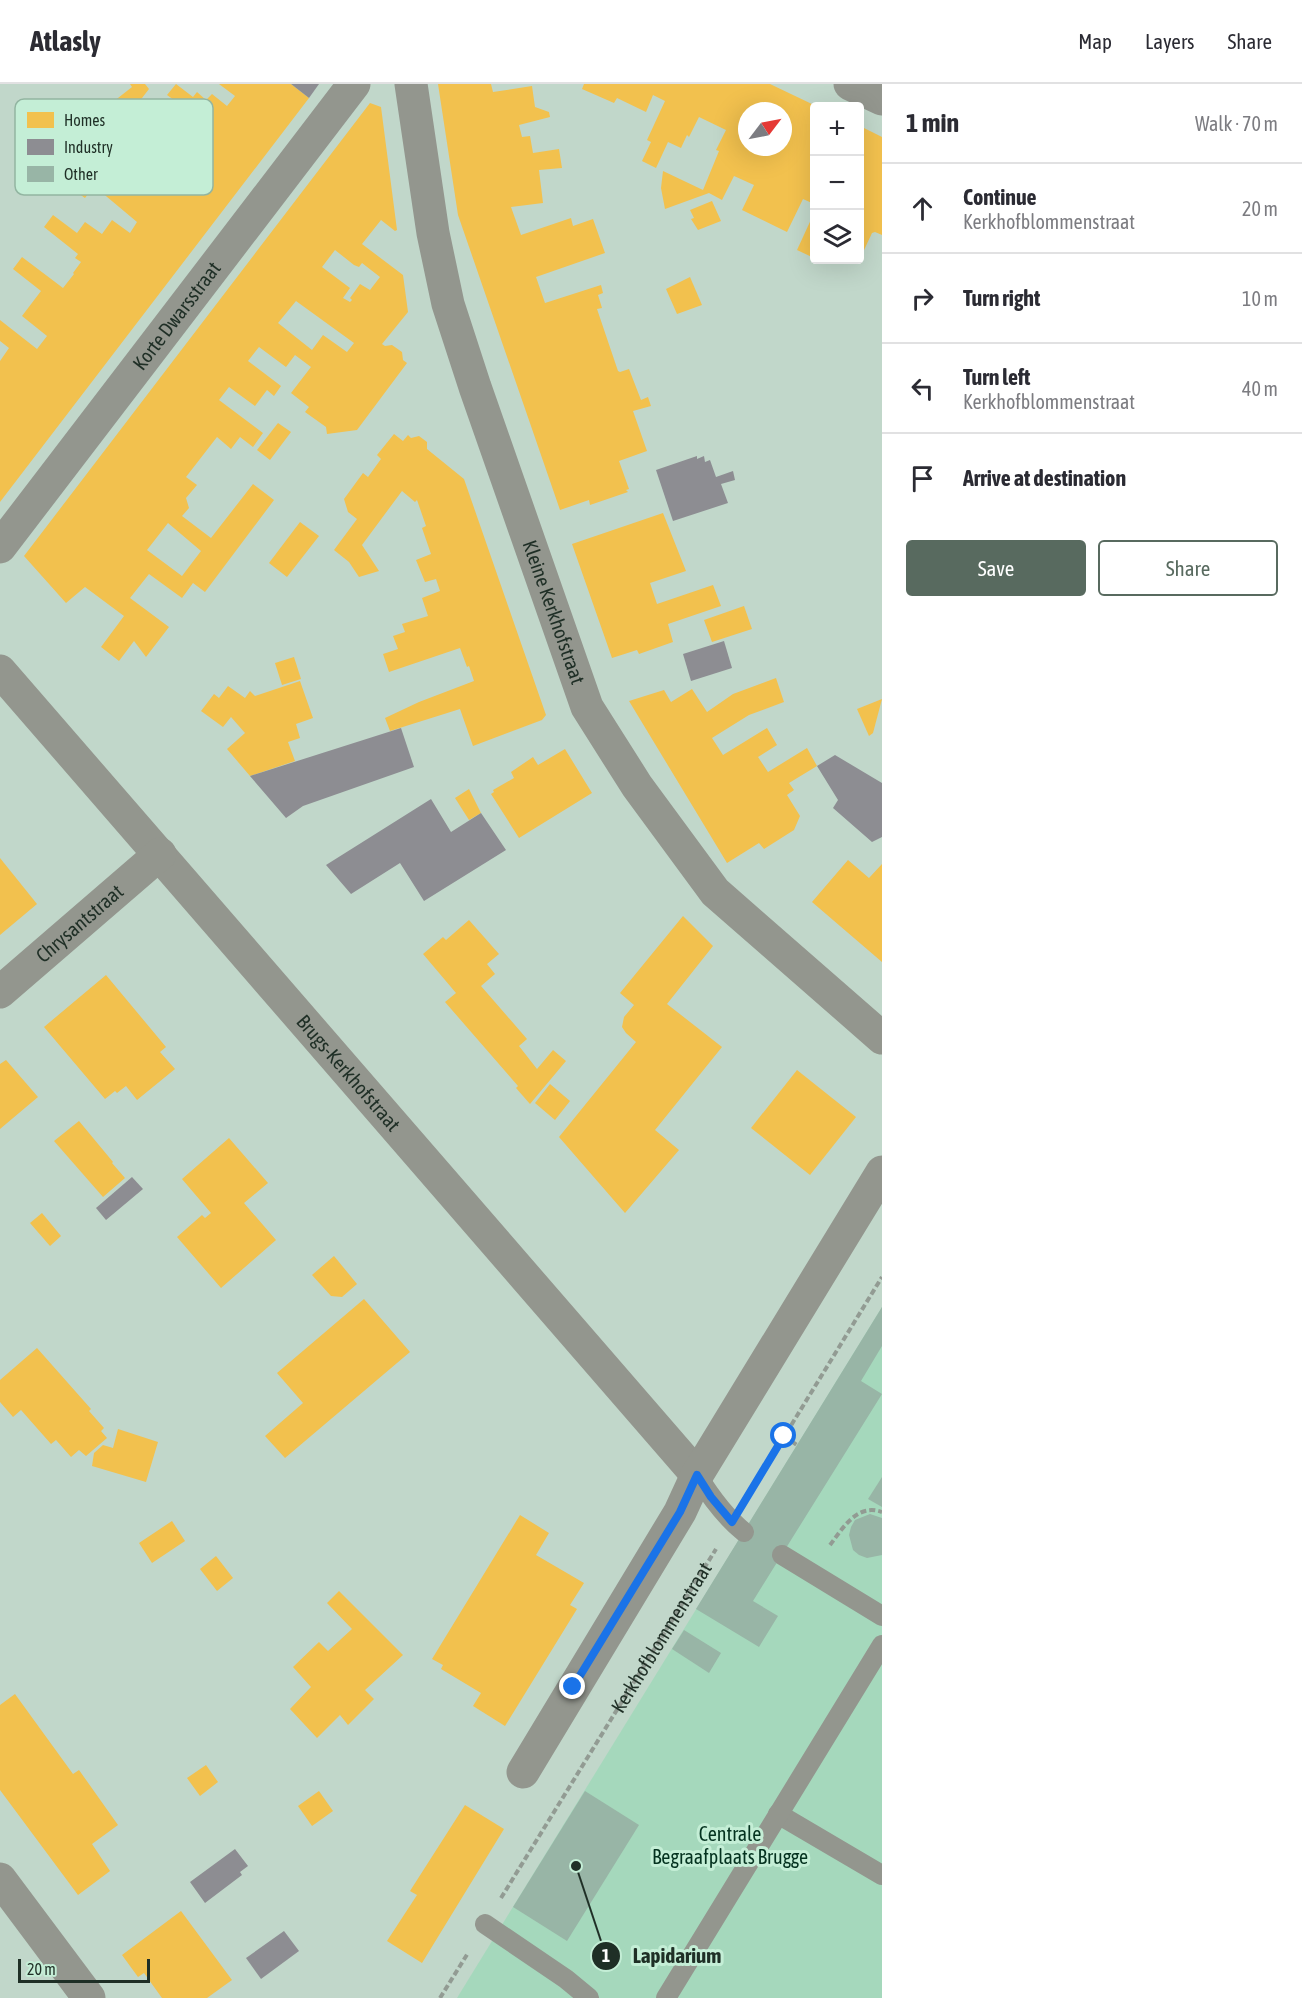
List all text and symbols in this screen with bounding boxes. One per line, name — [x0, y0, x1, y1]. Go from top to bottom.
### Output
text: Atlasly — [30, 25, 101, 57]
text: Map — [1078, 29, 1112, 53]
text: Layers — [1145, 29, 1195, 53]
text: Share — [1228, 29, 1272, 53]
legend — [15, 99, 213, 195]
north arrow — [738, 102, 792, 156]
map controls — [810, 102, 864, 264]
button: + — [810, 102, 864, 156]
text: 1 min — [906, 108, 959, 138]
text: Homes — [64, 111, 106, 129]
text: Walk · 70 m — [1195, 112, 1278, 135]
text: Industry — [64, 138, 113, 157]
button: − — [810, 156, 864, 210]
text: Other — [64, 165, 98, 183]
text: Continue — [963, 184, 1037, 210]
icon: ahead — [906, 192, 939, 225]
text: 20 m — [1242, 197, 1278, 220]
button: layers — [810, 210, 864, 264]
text: Kerkhofblommenstraat — [963, 210, 1135, 233]
street label: Korte Dwarsstraat — [128, 257, 225, 374]
icon: right — [906, 282, 939, 315]
text: Turn right — [963, 285, 1040, 311]
text: 10 m — [1242, 287, 1278, 310]
text: Turn left — [963, 364, 1030, 390]
icon: left — [906, 372, 939, 405]
text: 40 m — [1242, 377, 1278, 400]
text: Kerkhofblommenstraat — [963, 390, 1135, 413]
icon: arrive — [906, 462, 939, 495]
text: Arrive at destination — [963, 465, 1126, 491]
street label: Kleine Kerkhofstraat — [519, 537, 590, 687]
button: Save — [906, 540, 1086, 596]
button: Share — [1098, 540, 1278, 596]
street label: Chrysantstraat — [31, 879, 128, 967]
street label: Brugs-Kerkhofstraat — [292, 1010, 406, 1136]
route start — [770, 1422, 796, 1448]
street label: Kerkhofblommenstraat — [606, 1558, 716, 1717]
route end — [559, 1673, 585, 1699]
park label: Centrale Begraafplaats Brugge — [652, 1822, 808, 1868]
callout: Lapidarium — [591, 1936, 734, 1975]
text: Lapidarium — [633, 1943, 721, 1967]
text: 1 — [602, 1945, 610, 1966]
scale bar — [18, 1956, 150, 1984]
text: 20 m — [27, 1960, 56, 1978]

